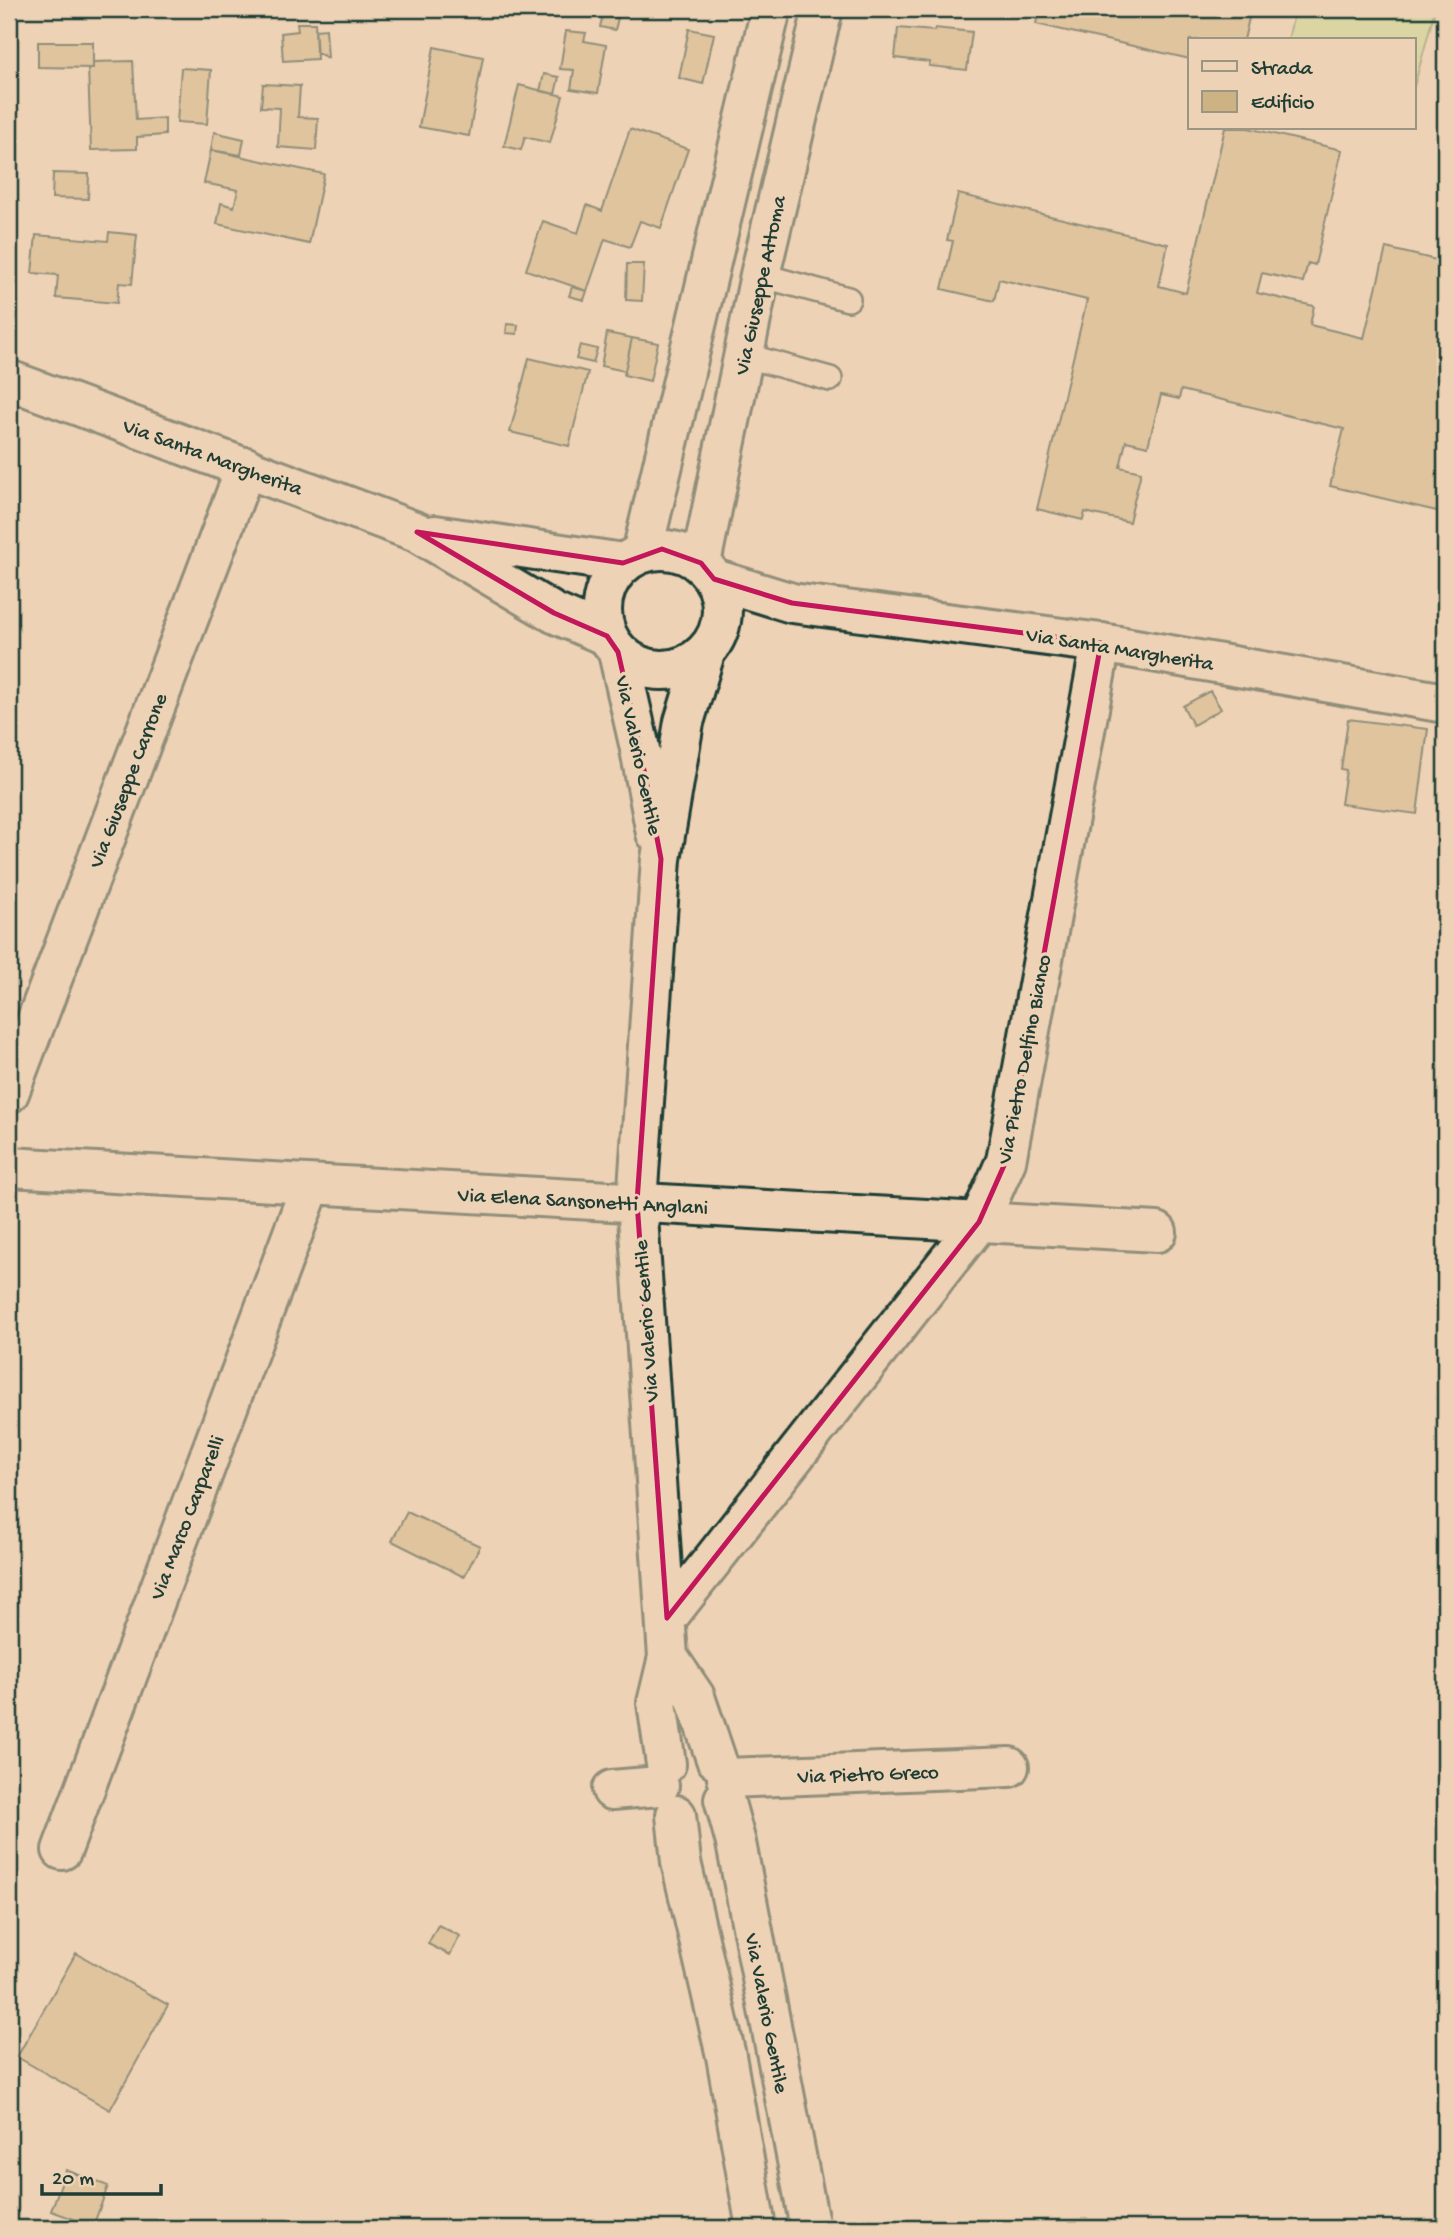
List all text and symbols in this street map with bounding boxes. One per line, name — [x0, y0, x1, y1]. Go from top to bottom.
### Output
legend — [1188, 38, 1416, 130]
text: Strada — [1251, 58, 1314, 83]
text: Edificio — [1251, 92, 1315, 117]
street label: Via Giuseppe Attoma — [731, 193, 794, 379]
street label: Via Santa Margherita — [118, 415, 306, 504]
street label: Via Santa Margherita — [1023, 624, 1216, 679]
street label: Via Valerio Gentile — [607, 673, 666, 839]
street label: Via Giuseppe Carrone — [85, 689, 176, 873]
street label: Via Pietro Delfino Bianco — [994, 953, 1059, 1167]
street label: Via Elena Sansonetti Anglani — [456, 1184, 709, 1223]
street label: Via Valerio Gentile — [630, 1238, 667, 1404]
street label: Via Marco Carparelli — [146, 1433, 232, 1605]
street label: Via Pietro Greco — [796, 1762, 939, 1791]
street label: Via Valerio Gentile — [737, 1931, 793, 2097]
scale bar — [42, 2153, 161, 2197]
text: 20 m — [52, 2168, 94, 2193]

